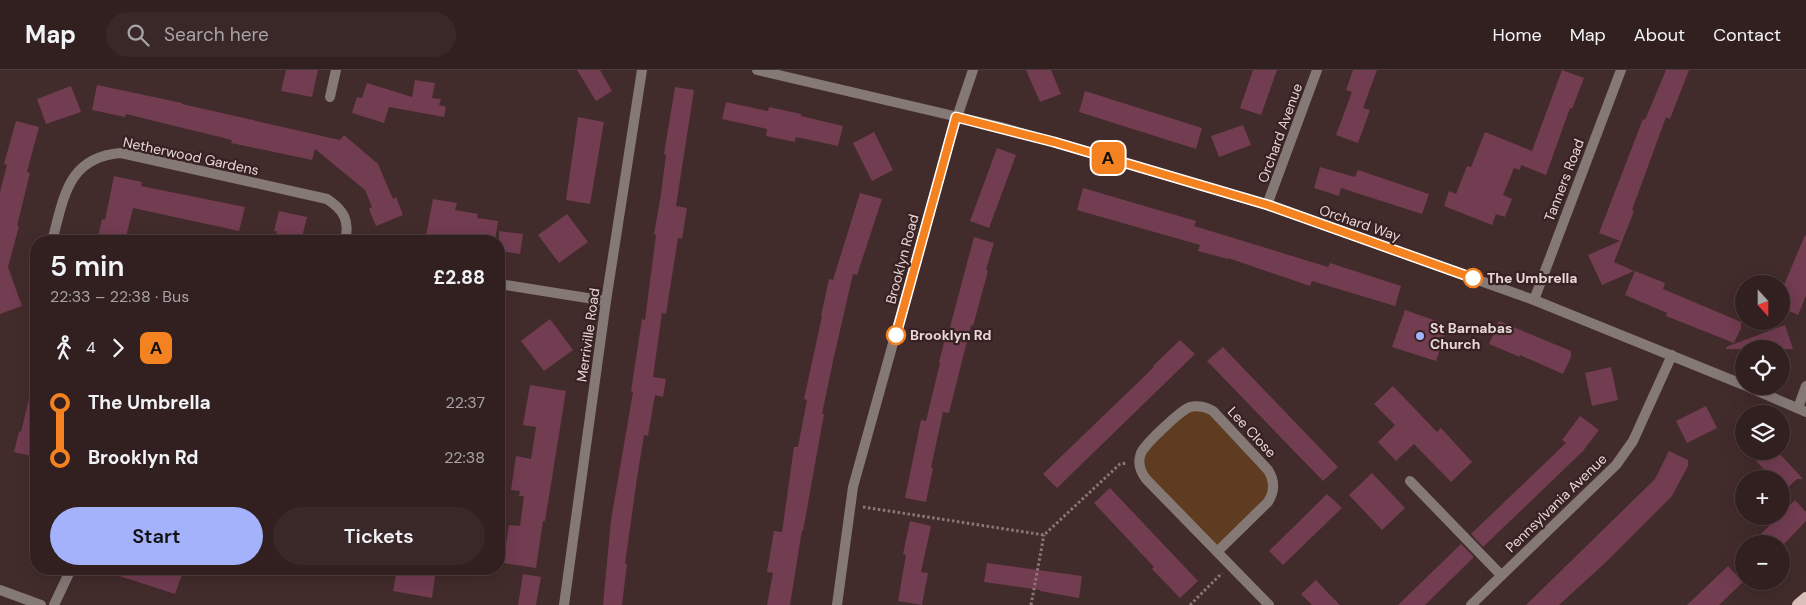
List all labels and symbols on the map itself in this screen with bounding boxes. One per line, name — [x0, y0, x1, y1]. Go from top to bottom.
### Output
street label: Orchard Avenue — [1254, 81, 1306, 185]
street label: Netherwood Gardens — [121, 133, 261, 179]
street label: Tanners Road — [1540, 136, 1588, 224]
line badge: A — [1092, 142, 1124, 174]
street label: Orchard Way — [1317, 201, 1403, 245]
street label: Brooklyn Road — [881, 212, 923, 306]
marker: The Umbrella — [1463, 268, 1483, 288]
place label: The Umbrella — [1487, 269, 1577, 287]
north arrow — [1735, 275, 1790, 330]
street label: Merriville Road — [572, 287, 604, 383]
place label: St Barnabas Church — [1430, 319, 1512, 353]
marker: Brooklyn Rd — [886, 325, 906, 345]
place label: Brooklyn Rd — [910, 326, 991, 344]
marker: St Barnabas Church — [1414, 330, 1426, 342]
street label: Lee Close — [1224, 403, 1280, 461]
street label: Pennsylvania Avenue — [1501, 450, 1611, 556]

